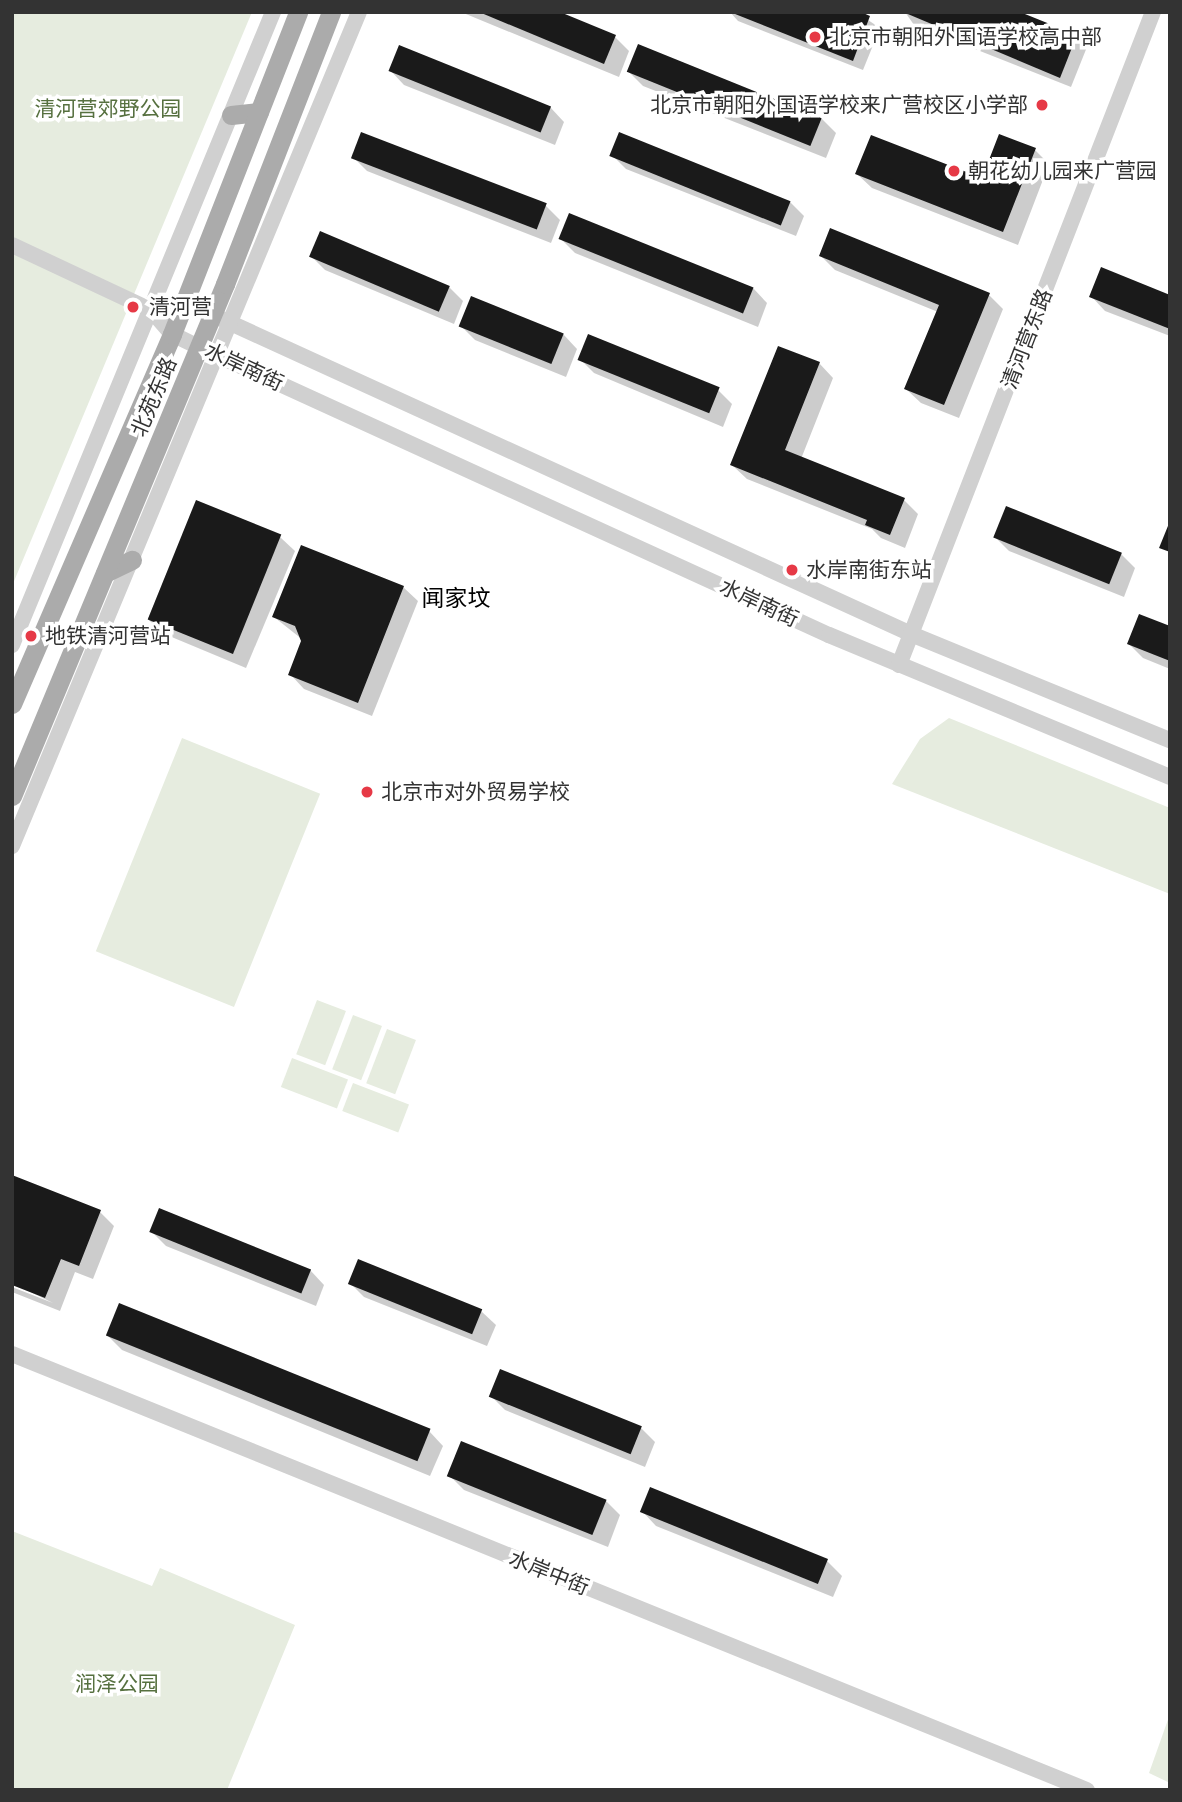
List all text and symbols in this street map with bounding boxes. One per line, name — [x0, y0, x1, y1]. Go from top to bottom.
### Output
place label: 北京市朝阳外国语学校高中部 — [829, 24, 1102, 50]
marker: 北京市朝阳外国语学校高中部 — [807, 29, 823, 45]
place label: 北京市朝阳外国语学校来广营校区小学部 — [650, 92, 1028, 118]
park label: 清河营郊野公园 — [35, 96, 181, 122]
marker: 北京市朝阳外国语学校来广营校区小学部 — [1034, 97, 1050, 113]
place label: 朝花幼儿园来广营园 — [968, 158, 1157, 184]
marker: 朝花幼儿园来广营园 — [946, 163, 962, 179]
street label: 清河营东路 — [996, 285, 1058, 393]
place label: 清河营 — [149, 294, 212, 320]
marker: 清河营 — [123, 297, 143, 317]
street label: 水岸南街 — [201, 338, 287, 396]
street label: 北苑东路 — [126, 353, 182, 441]
place label: 水岸南街东站 — [806, 557, 932, 583]
marker: 水岸南街东站 — [784, 562, 800, 578]
street label: 水岸南街 — [716, 574, 802, 632]
district label: 闻家坟 — [422, 585, 490, 613]
place label: 地铁清河营站 — [45, 623, 171, 649]
marker: 地铁清河营站 — [23, 628, 39, 644]
place label: 北京市对外贸易学校 — [381, 779, 570, 805]
marker: 北京市对外贸易学校 — [359, 784, 375, 800]
street label: 水岸中街 — [505, 1546, 593, 1600]
park label: 润泽公园 — [75, 1671, 159, 1697]

